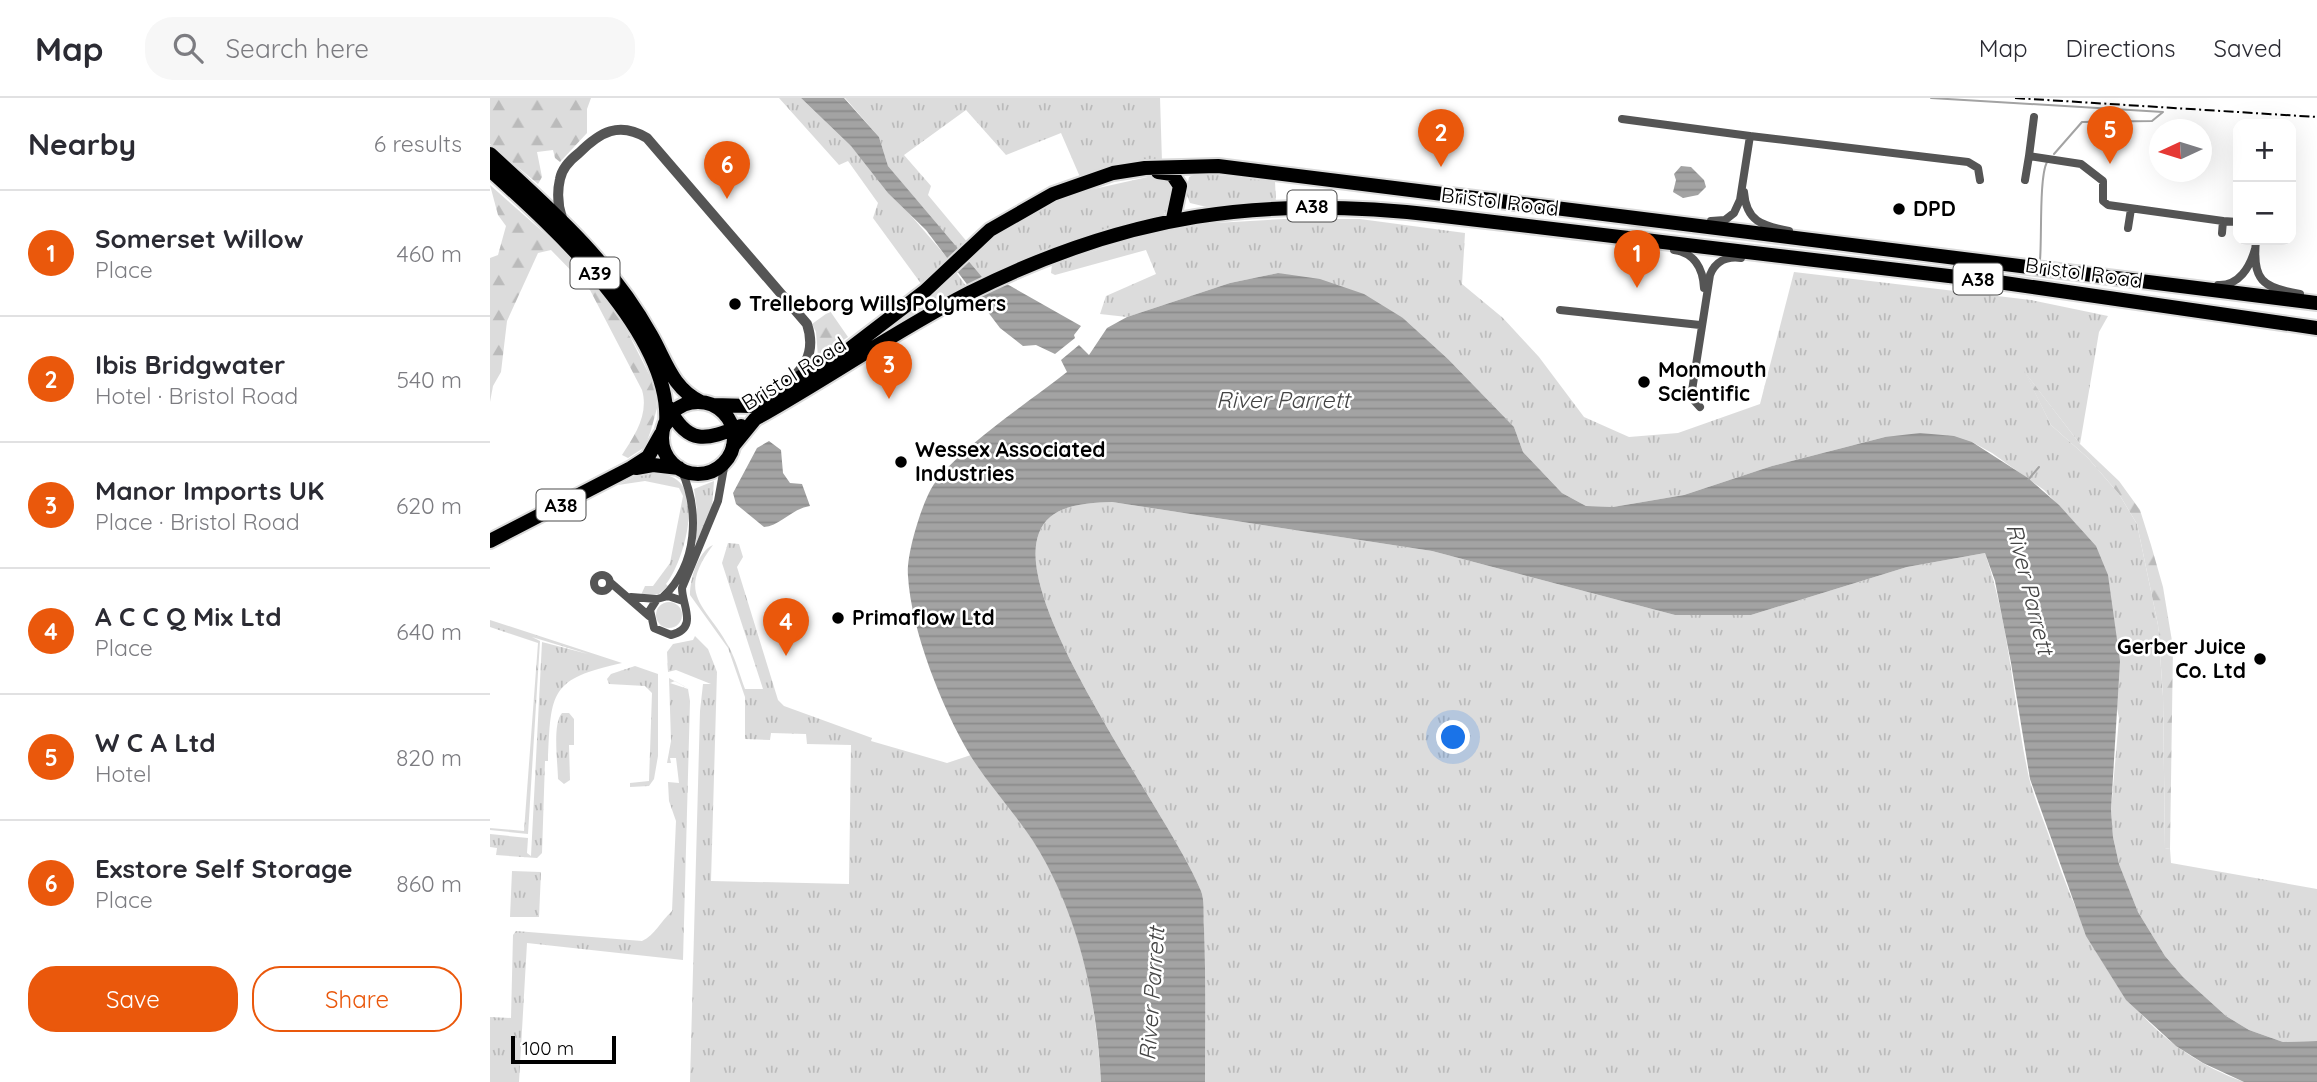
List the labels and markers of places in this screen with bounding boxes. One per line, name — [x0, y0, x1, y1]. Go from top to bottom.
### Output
pin: 5 — [2087, 106, 2133, 164]
pin: 2 — [1418, 109, 1464, 167]
pin: 6 — [704, 141, 750, 199]
place label: DPD — [1913, 195, 1956, 221]
marker: DPD — [1891, 201, 1907, 217]
pin: 1 — [1614, 230, 1660, 288]
place label: Trelleborg Wills Polymers — [749, 290, 1006, 316]
marker: Trelleborg Wills Polymers — [727, 296, 743, 312]
pin: 3 — [866, 341, 912, 399]
place label: Monmouth Scientific — [1658, 356, 1767, 406]
marker: Monmouth Scientific — [1636, 374, 1652, 390]
place label: Wessex Associated Industries — [915, 436, 1106, 486]
marker: Wessex Associated Industries — [893, 454, 909, 470]
pin: 4 — [763, 598, 809, 656]
place label: Primaflow Ltd — [852, 604, 995, 630]
marker: Primaflow Ltd — [830, 610, 846, 626]
place label: Gerber Juice Co. Ltd — [2117, 633, 2246, 683]
marker: Gerber Juice Co. Ltd — [2252, 651, 2268, 667]

